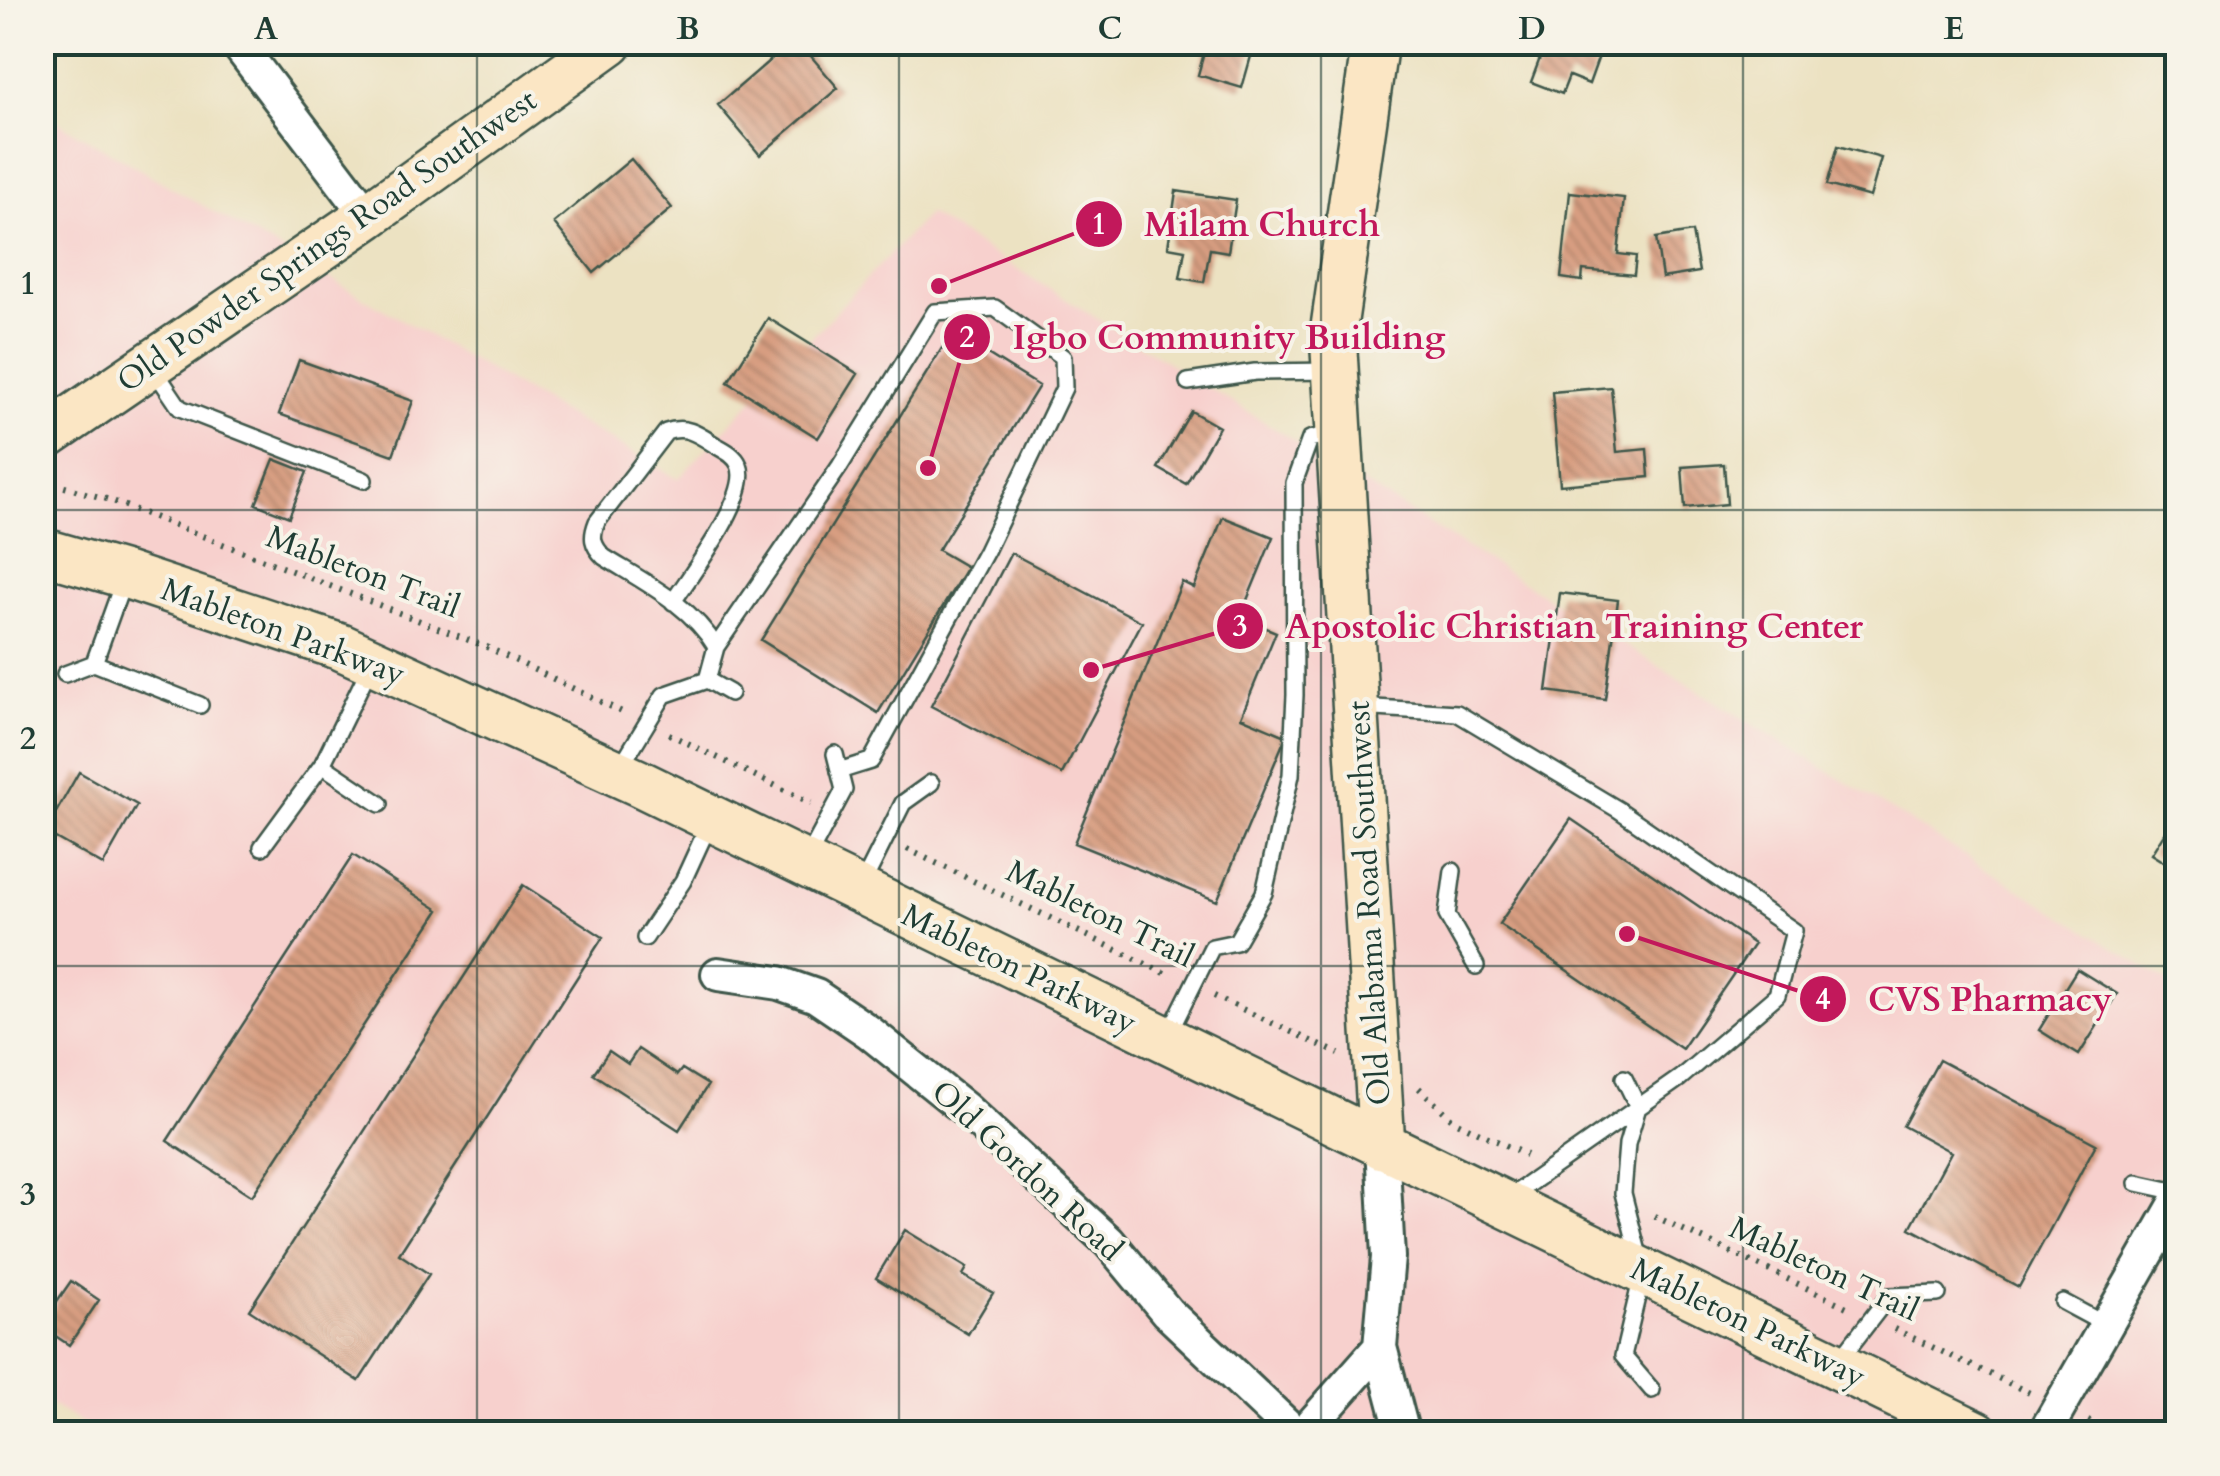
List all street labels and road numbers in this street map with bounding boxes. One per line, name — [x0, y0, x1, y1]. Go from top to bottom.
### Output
street label: Old Powder Springs Road Southwest — [108, 79, 546, 403]
street label: Mableton Trail — [260, 515, 466, 629]
street label: Mableton Parkway — [155, 568, 411, 696]
street label: Old Alabama Road Southwest — [1336, 700, 1402, 1106]
street label: Mableton Trail — [999, 849, 1201, 979]
street label: Mableton Parkway — [894, 893, 1144, 1045]
street label: Old Gordon Road — [922, 1071, 1132, 1271]
street label: Mableton Trail — [1722, 1206, 1926, 1332]
street label: Mableton Parkway — [1623, 1247, 1873, 1399]

